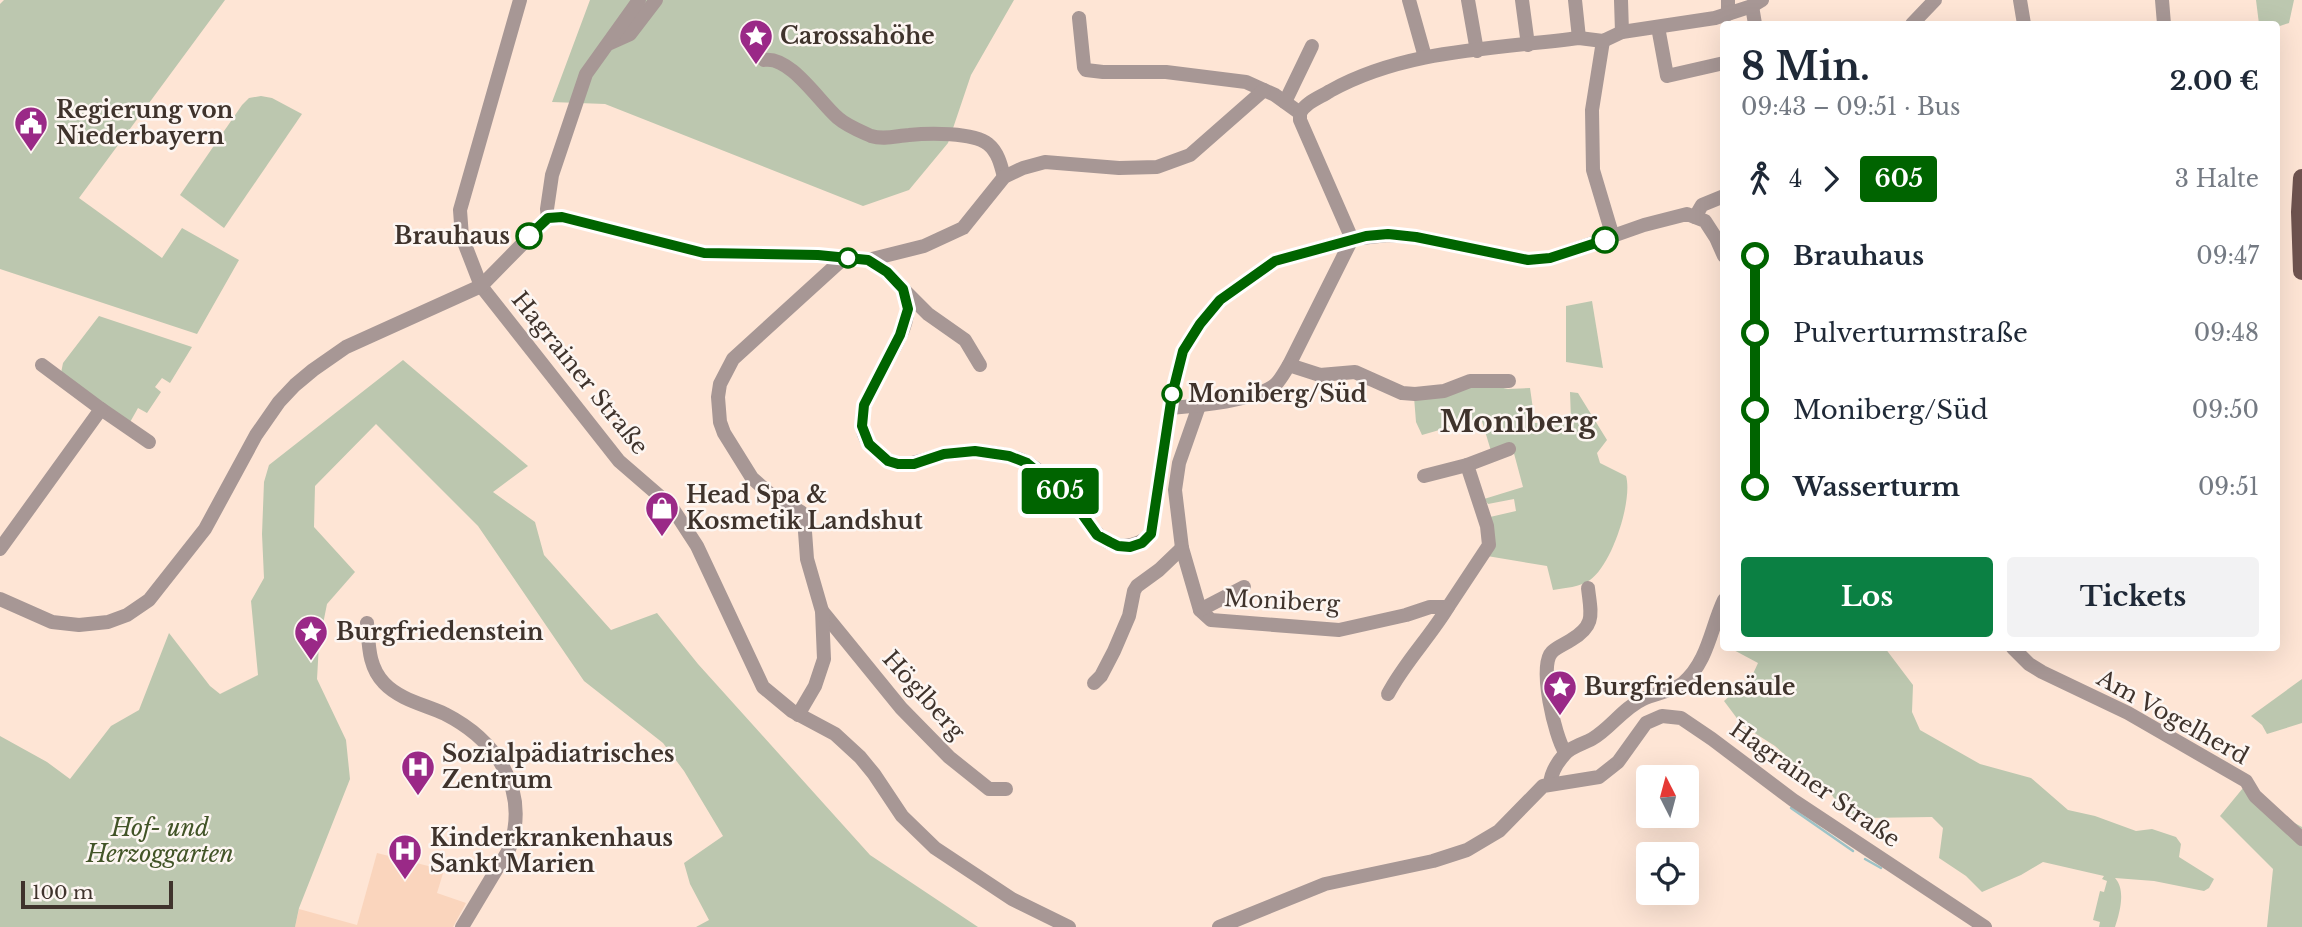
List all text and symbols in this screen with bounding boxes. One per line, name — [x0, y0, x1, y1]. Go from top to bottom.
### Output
place icon: Carossahöhe — [737, 17, 775, 66]
place label: Carossahöhe — [780, 22, 935, 50]
text: 8 Min. — [1741, 43, 1870, 90]
text: 2.00 € — [2170, 65, 2259, 97]
text: 09:43 – 09:51 · Bus — [1741, 93, 1960, 121]
place label: Regierung von Niederbayern — [56, 96, 234, 150]
public building icon: Regierung von Niederbayern — [12, 104, 50, 153]
icon: walk — [1741, 160, 1779, 198]
icon: forward — [1812, 160, 1850, 198]
text: 605 — [1874, 164, 1923, 193]
text: 4 — [1789, 165, 1802, 193]
text: 3 Halte — [2175, 165, 2259, 193]
place label: Brauhaus — [394, 222, 510, 250]
marker: Brauhaus — [516, 223, 542, 249]
unlabelled marker — [1592, 227, 1618, 253]
text: Brauhaus — [1793, 240, 1924, 272]
text: 09:47 — [2196, 242, 2259, 270]
unlabelled marker — [838, 248, 858, 268]
street label: Hagrainer Straße — [506, 286, 654, 460]
text: Pulverturmstraße — [1793, 317, 2028, 349]
text: 09:48 — [2194, 319, 2259, 347]
place label: Moniberg/Süd — [1188, 380, 1367, 408]
marker: Moniberg/Süd — [1162, 384, 1182, 404]
text: Moniberg/Süd — [1793, 394, 1988, 426]
text: 09:50 — [2192, 396, 2259, 424]
district label: Moniberg — [1439, 403, 1597, 440]
line badge: 605 — [1020, 468, 1100, 514]
text: Wasserturm — [1793, 471, 1960, 503]
text: 09:51 — [2198, 473, 2259, 501]
text: 605 — [1036, 476, 1084, 505]
place label: Head Spa & Kosmetik Landshut — [686, 481, 923, 535]
shop icon: Head Spa & Kosmetik Landshut — [643, 489, 681, 538]
button: Los — [1741, 557, 1993, 637]
button: Tickets — [2007, 557, 2259, 637]
street label: Moniberg — [1223, 584, 1341, 618]
place icon: Burgfriedenstein — [292, 613, 330, 662]
place label: Burgfriedenstein — [336, 618, 544, 646]
street label: Höglberg — [877, 645, 971, 745]
street label: Am Vogelherd — [2092, 663, 2254, 770]
place icon: Burgfriedensäule — [1541, 668, 1579, 717]
place label: Burgfriedensäule — [1584, 673, 1795, 701]
street label: Hagrainer Straße — [1724, 715, 1906, 853]
place label: Sozialpädiatrisches Zentrum — [442, 740, 675, 794]
hospital icon: Sozialpädiatrisches Zentrum — [399, 748, 437, 797]
north arrow — [1636, 765, 1699, 828]
map controls — [1636, 765, 1699, 905]
park label: Hof- und Herzoggarten — [85, 814, 234, 868]
place label: Kinderkrankenhaus Sankt Marien — [430, 824, 673, 878]
hospital icon: Kinderkrankenhaus Sankt Marien — [386, 832, 424, 881]
button: locate — [1636, 842, 1699, 905]
scale bar — [21, 878, 173, 910]
text: 100 m — [32, 881, 93, 904]

